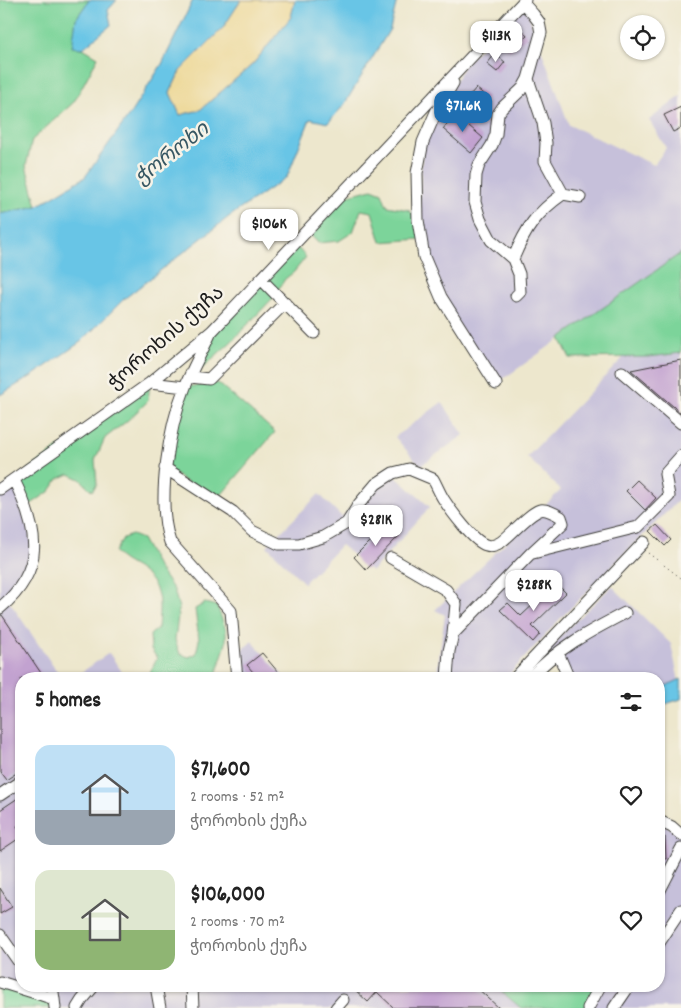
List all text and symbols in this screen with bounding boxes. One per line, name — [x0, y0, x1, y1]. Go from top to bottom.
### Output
map controls — [620, 15, 665, 60]
button: locate — [620, 15, 665, 60]
pin: $113K — [461, 20, 531, 63]
text: $113K — [481, 25, 511, 48]
pin: $71.6K — [422, 90, 504, 133]
text: $71.6K — [445, 95, 481, 118]
water label: ჭოროხი — [129, 116, 217, 194]
pin: $106K — [234, 208, 304, 251]
text: $106K — [251, 213, 287, 236]
street label: ჭოროხის ქუჩა — [103, 280, 231, 398]
pin: $281K — [341, 504, 411, 547]
text: $281K — [360, 509, 392, 532]
pin: $288K — [499, 570, 569, 612]
text: $288K — [516, 574, 552, 597]
text: 5 homes — [35, 687, 101, 717]
icon: filters — [617, 688, 645, 716]
text: $71,600 — [190, 756, 250, 786]
icon: home — [75, 765, 135, 825]
icon: heart — [617, 781, 645, 809]
text: 2 rooms · 52 m² — [190, 786, 284, 809]
text: ჭოროხის ქუჩა — [190, 811, 307, 834]
text: $106,000 — [190, 881, 265, 911]
icon: home — [75, 890, 135, 950]
icon: heart — [617, 906, 645, 934]
text: 2 rooms · 70 m² — [190, 911, 285, 934]
text: ჭოროხის ქუჩა — [190, 936, 307, 959]

